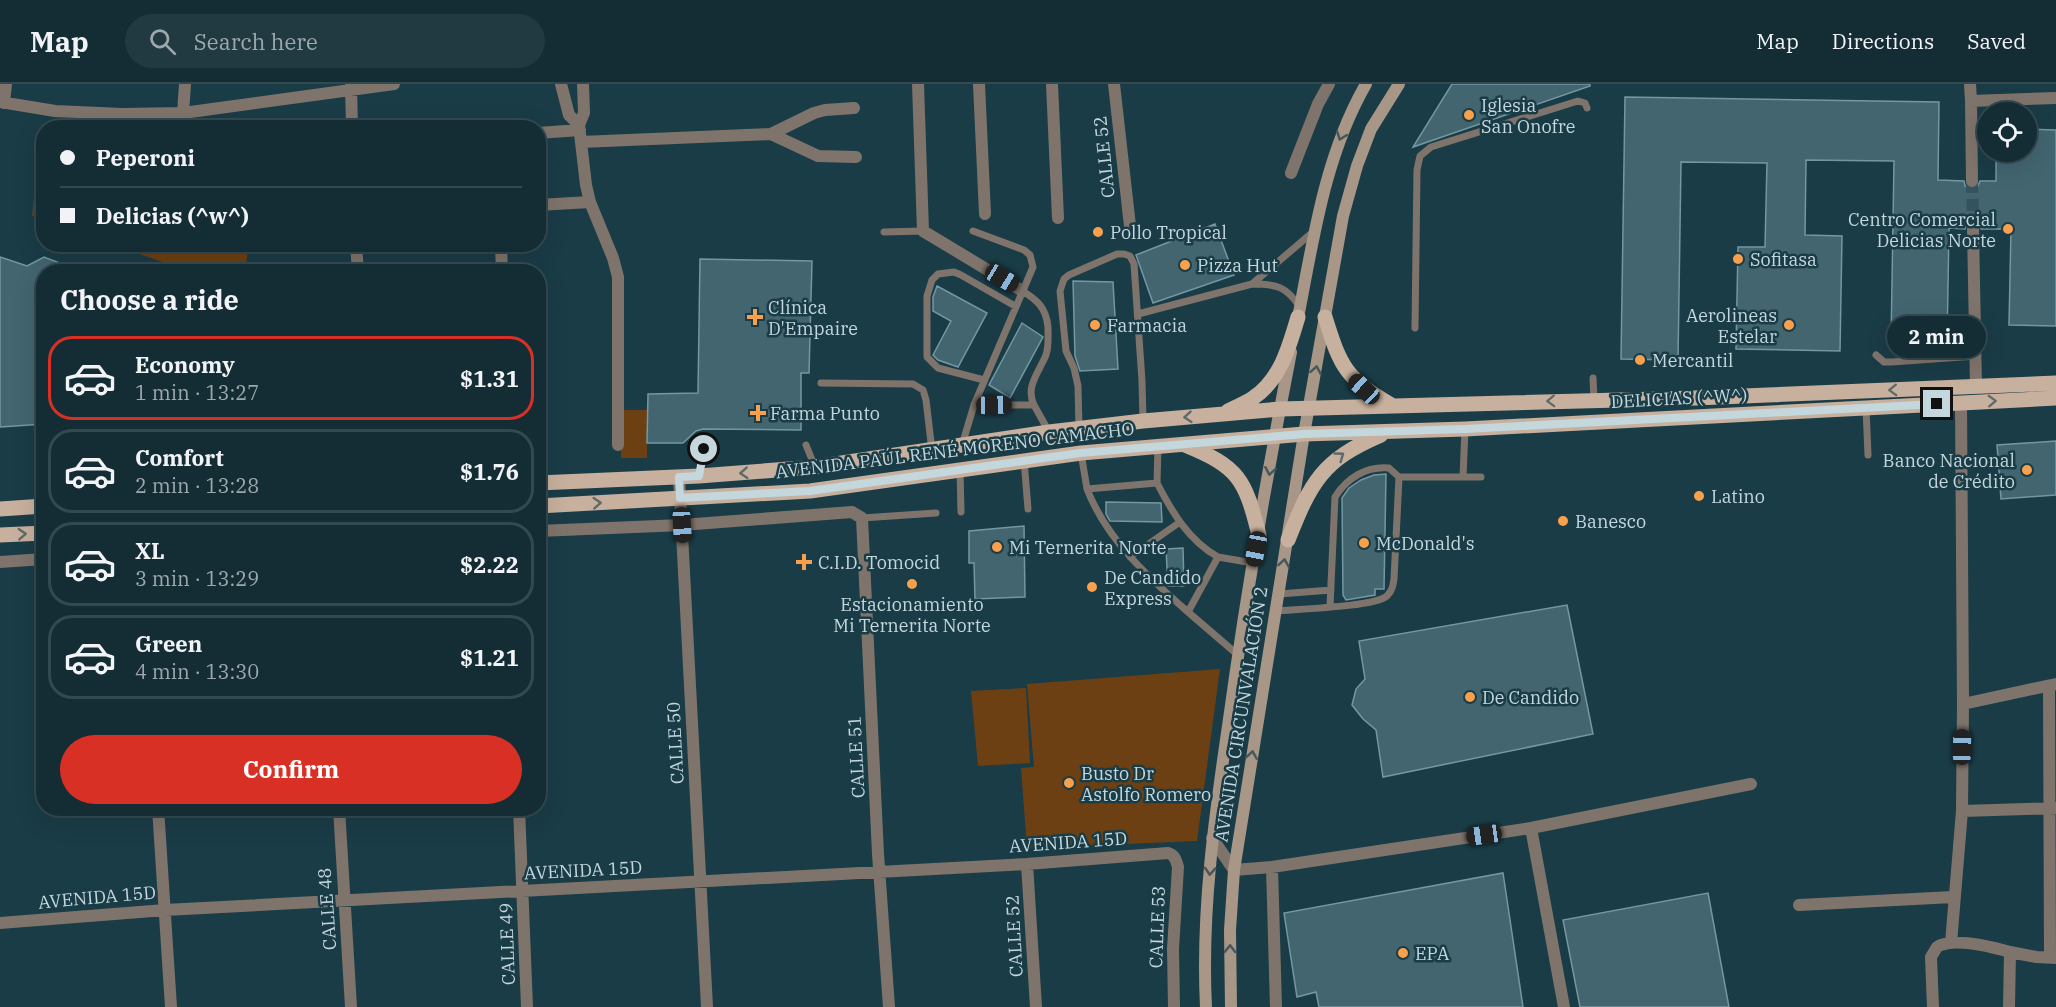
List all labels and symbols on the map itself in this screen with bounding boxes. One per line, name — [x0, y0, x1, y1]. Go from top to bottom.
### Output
place label: Iglesia San Onofre — [1481, 94, 1575, 138]
marker: Iglesia San Onofre — [1462, 108, 1476, 122]
street label: CALLE 52 — [1088, 115, 1120, 199]
one-way arrow — [1335, 131, 1348, 141]
place label: Centro Comercial Delicias Norte — [1848, 208, 1996, 252]
place label: Pollo Tropical — [1110, 221, 1227, 244]
marker: Centro Comercial Delicias Norte — [2001, 222, 2015, 236]
marker: Pollo Tropical — [1091, 225, 1105, 239]
place label: Sofitasa — [1750, 248, 1817, 271]
marker: Sofitasa — [1731, 252, 1745, 266]
place label: Pizza Hut — [1197, 254, 1278, 277]
marker: Pizza Hut — [1178, 258, 1192, 272]
car — [982, 261, 1022, 295]
place label: Clínica D'Empaire — [768, 296, 858, 340]
place label: Aerolineas Estelar — [1686, 304, 1777, 348]
marker: Clínica D'Empaire — [746, 308, 764, 326]
place label: Farmacia — [1107, 314, 1187, 337]
callout: 2 min — [1888, 317, 1986, 359]
marker: Farmacia — [1088, 318, 1102, 332]
marker: Aerolineas Estelar — [1782, 318, 1796, 332]
place label: Mercantil — [1652, 349, 1733, 372]
marker: Mercantil — [1633, 353, 1647, 367]
one-way arrow — [1309, 366, 1322, 376]
car — [1345, 370, 1383, 408]
street label: DELICIAS (^W^) — [1610, 383, 1748, 413]
one-way arrow — [1888, 383, 1897, 396]
route end — [1923, 390, 1950, 417]
one-way arrow — [1987, 394, 1996, 407]
one-way arrow — [1546, 395, 1555, 408]
car — [976, 396, 1012, 414]
place label: Farma Punto — [770, 402, 880, 425]
marker: Farma Punto — [751, 406, 765, 420]
one-way arrow — [1183, 410, 1192, 423]
street label: AVENIDA PAÚL RENÉ MORENO CAMACHO — [774, 417, 1136, 483]
route start — [690, 435, 717, 462]
place label: Banco Nacional de Crédito — [1883, 449, 2015, 493]
one-way arrow — [1334, 453, 1345, 464]
marker: Banco Nacional de Crédito — [2020, 463, 2034, 477]
one-way arrow — [740, 466, 749, 479]
one-way arrow — [1264, 466, 1276, 475]
place label: Latino — [1711, 485, 1765, 508]
marker: Latino — [1692, 489, 1706, 503]
one-way arrow — [592, 496, 601, 509]
car — [672, 507, 692, 543]
place label: Banesco — [1575, 510, 1646, 533]
marker: Banesco — [1556, 514, 1570, 528]
one-way arrow — [17, 527, 26, 540]
car — [1244, 530, 1268, 568]
place label: McDonald's — [1376, 532, 1475, 555]
place label: Mi Ternerita Norte — [1009, 536, 1166, 559]
marker: McDonald's — [1357, 536, 1371, 550]
marker: Mi Ternerita Norte — [990, 540, 1004, 554]
place label: C.I.D. Tomocid — [818, 551, 940, 574]
marker: C.I.D. Tomocid — [795, 553, 813, 571]
one-way arrow — [1277, 558, 1290, 568]
place label: De Candido Express — [1104, 566, 1201, 610]
marker: Estacionamiento Mi Ternerita Norte — [905, 577, 919, 591]
marker: De Candido Express — [1085, 580, 1099, 594]
street label: AVENIDA CIRCUNVALACIÓN 2 — [1209, 584, 1273, 844]
place label: Estacionamiento Mi Ternerita Norte — [833, 593, 991, 637]
place label: De Candido — [1482, 686, 1579, 709]
marker: De Candido — [1463, 690, 1477, 704]
street label: CALLE 50 — [661, 701, 689, 785]
street label: CALLE 51 — [842, 715, 870, 799]
car — [1953, 729, 1971, 765]
one-way arrow — [1246, 750, 1258, 760]
place label: Busto Dr Astolfo Romero — [1081, 762, 1211, 806]
marker: Busto Dr Astolfo Romero — [1062, 776, 1076, 790]
car — [1465, 824, 1503, 846]
street label: AVENIDA 15D — [1008, 826, 1128, 858]
street label: AVENIDA 15D — [523, 855, 643, 885]
street label: CALLE 48 — [313, 867, 341, 951]
one-way arrow — [1203, 867, 1216, 876]
street label: AVENIDA 15D — [37, 880, 157, 914]
street label: CALLE 53 — [1144, 885, 1170, 969]
street label: CALLE 52 — [1000, 894, 1028, 978]
street label: CALLE 49 — [494, 902, 520, 986]
place label: EPA — [1415, 942, 1450, 965]
one-way arrow — [1224, 944, 1236, 953]
marker: EPA — [1396, 946, 1410, 960]

